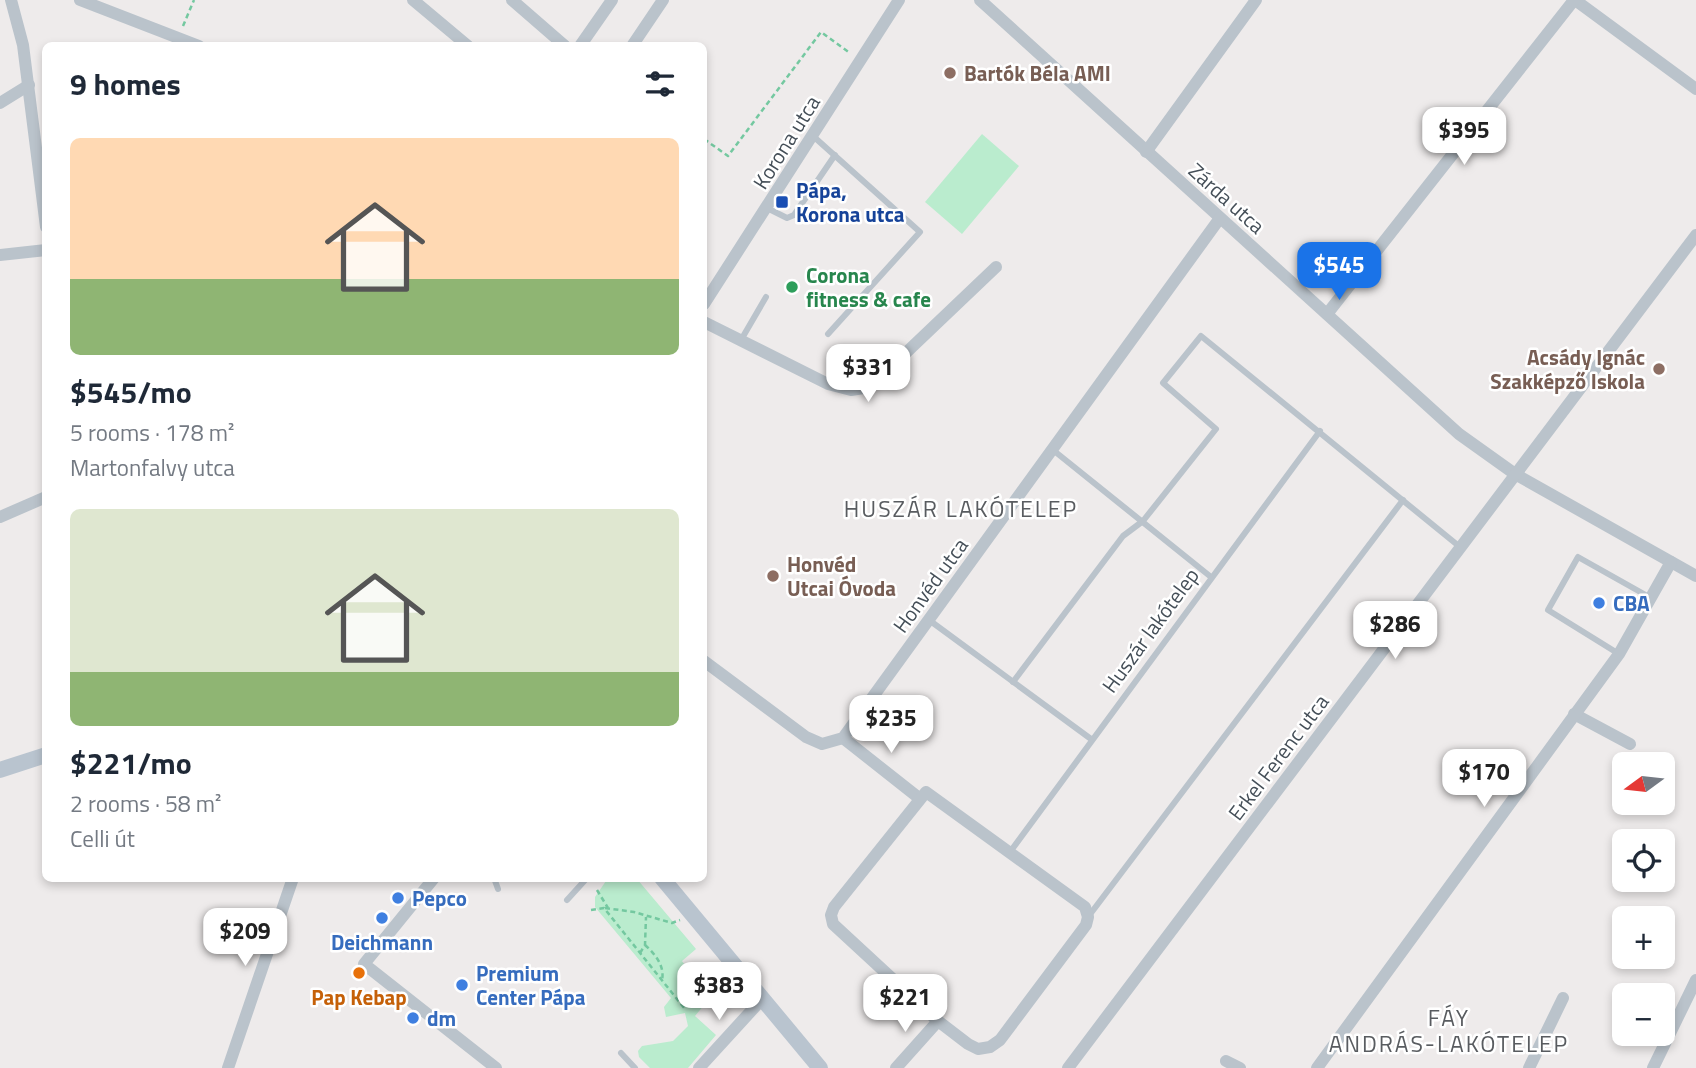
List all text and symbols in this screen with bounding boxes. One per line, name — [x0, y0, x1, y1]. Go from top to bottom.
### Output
place label: Bartók Béla AMI — [964, 57, 1111, 89]
text: 9 homes — [70, 61, 181, 107]
icon: filters — [641, 65, 679, 103]
marker: Bartók Béla AMI — [942, 65, 958, 81]
street label: Korona utca — [744, 88, 828, 195]
pin: $395 — [1423, 108, 1505, 167]
text: $395 — [1438, 112, 1490, 147]
street label: Zárda utca — [1182, 155, 1273, 241]
place label: Pápa, Korona utca — [796, 174, 905, 230]
icon: home — [312, 184, 438, 310]
marker: Pápa, Korona utca — [774, 194, 790, 210]
pin: $545 — [1298, 243, 1380, 302]
text: $545 — [1313, 247, 1365, 282]
place label: Corona fitness & cafe — [806, 259, 931, 315]
marker: Corona fitness & cafe — [784, 279, 800, 295]
place label: Acsády Ignác Szakképző Iskola — [1490, 341, 1645, 397]
pin: $331 — [827, 344, 909, 404]
text: $331 — [842, 349, 894, 384]
marker: Acsády Ignác Szakképző Iskola — [1651, 361, 1667, 377]
text: $545/mo — [70, 369, 192, 415]
text: 5 rooms · 178 m² — [70, 415, 234, 450]
text: Martonfalvy utca — [70, 450, 235, 485]
district label: HUSZÁR LAKÓTELEP — [844, 491, 1078, 526]
street label: Honvéd utca — [884, 530, 976, 639]
place label: Honvéd Utcai Óvoda — [787, 548, 896, 604]
icon: home — [312, 555, 438, 681]
street label: Huszár lakótelep — [1094, 561, 1206, 699]
marker: Honvéd Utcai Óvoda — [765, 568, 781, 584]
place label: CBA — [1613, 587, 1650, 619]
marker: CBA — [1591, 595, 1607, 611]
pin: $286 — [1354, 602, 1436, 661]
text: $286 — [1369, 606, 1421, 641]
street label: Erkel Ferenc utca — [1220, 687, 1336, 827]
pin: $235 — [850, 696, 932, 755]
text: $235 — [865, 700, 917, 735]
text: $221/mo — [70, 740, 192, 786]
pin: $170 — [1443, 750, 1525, 809]
north arrow — [1612, 752, 1675, 816]
map controls — [1612, 752, 1675, 1046]
text: $170 — [1458, 754, 1510, 789]
text: 2 rooms · 58 m² — [70, 786, 221, 821]
text: Celli út — [70, 821, 135, 856]
button: locate — [1612, 829, 1675, 892]
place label: Pepco — [412, 882, 467, 914]
marker: Pepco — [390, 890, 406, 906]
button: + — [1612, 906, 1675, 969]
pin: $209 — [204, 908, 286, 968]
marker: Deichmann — [374, 910, 390, 926]
text: $209 — [219, 913, 271, 948]
place label: Deichmann — [331, 926, 433, 958]
place label: Premium Center Pápa — [476, 957, 586, 1013]
pin: $383 — [678, 962, 760, 1022]
marker: Pap Kebap — [351, 965, 367, 981]
text: $383 — [693, 967, 745, 1002]
pin: $221 — [864, 974, 946, 1034]
marker: Premium Center Pápa — [454, 977, 470, 993]
text: $221 — [879, 979, 931, 1014]
place label: Pap Kebap — [311, 981, 407, 1013]
button: − — [1612, 983, 1675, 1046]
district label: FÁY ANDRÁS-LAKÓTELEP — [1329, 1000, 1569, 1061]
place label: dm — [427, 1002, 456, 1034]
marker: dm — [405, 1010, 421, 1026]

